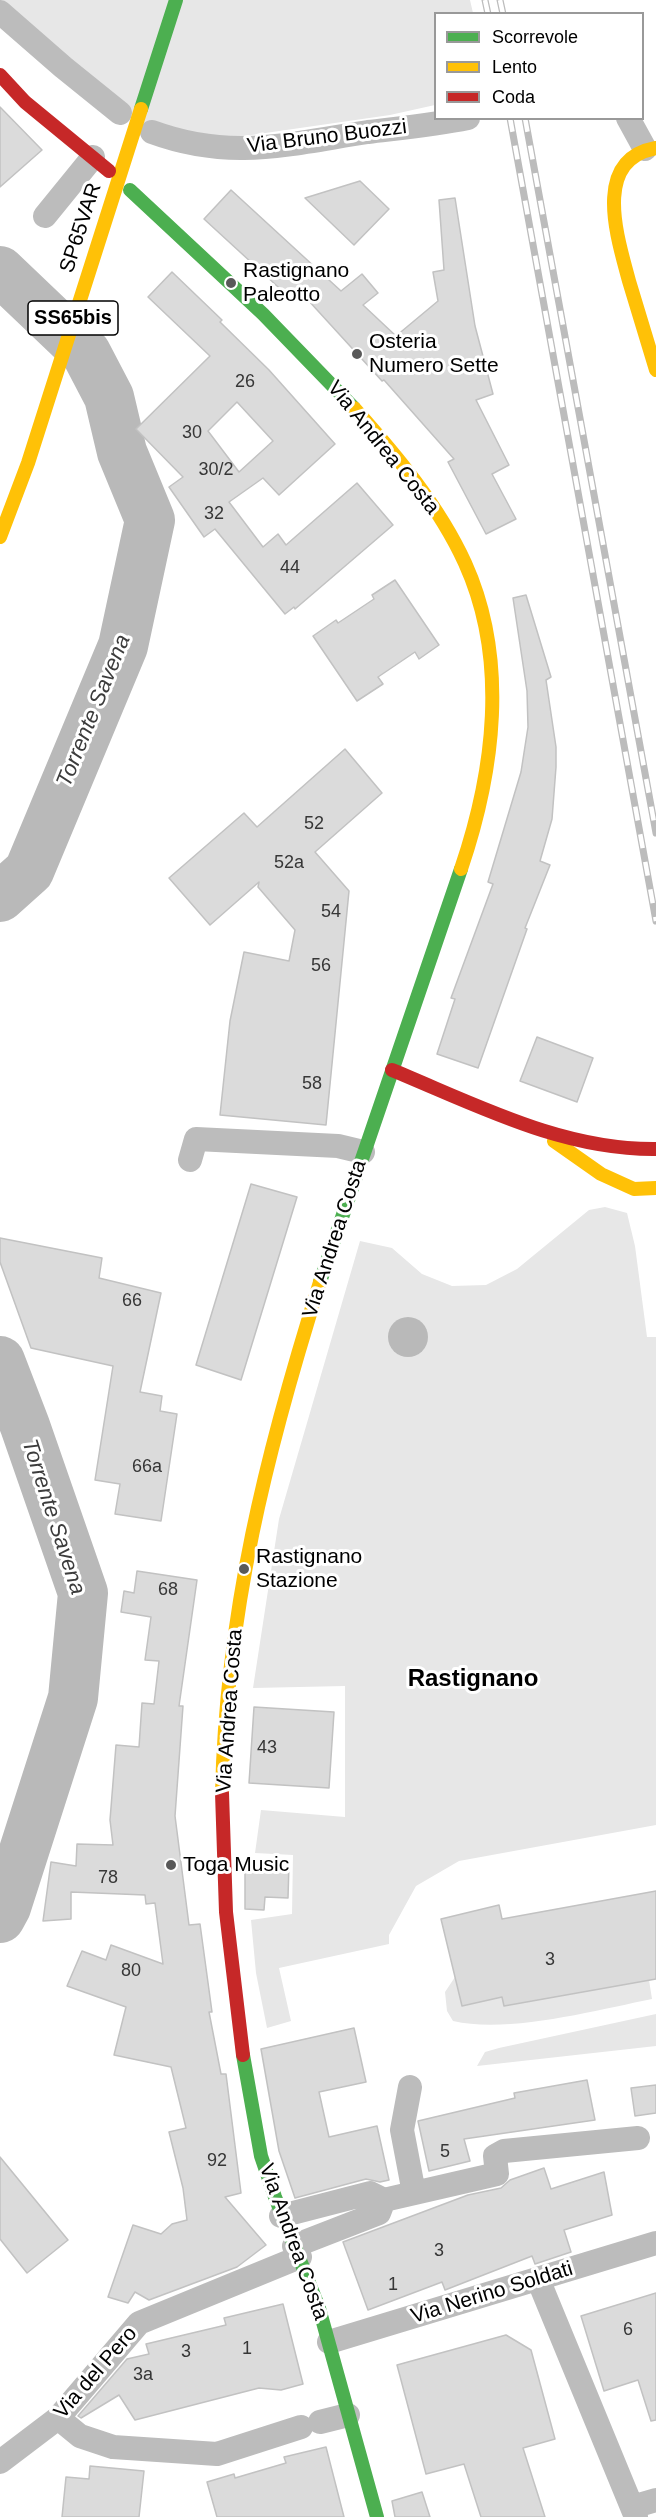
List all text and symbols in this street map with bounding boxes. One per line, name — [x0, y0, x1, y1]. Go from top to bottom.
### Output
legend — [434, 12, 644, 120]
text: Scorrevole — [492, 27, 578, 47]
text: Lento — [492, 57, 537, 77]
text: Coda — [492, 87, 535, 107]
street label: Via Bruno Buozzi — [246, 115, 408, 159]
street label: SP65VAR — [55, 180, 107, 276]
place label: Rastignano Paleotto — [243, 258, 349, 308]
marker: Rastignano Paleotto — [224, 276, 238, 290]
road number: SS65bis — [28, 301, 118, 335]
place label: Osteria Numero Sette — [369, 329, 499, 379]
marker: Osteria Numero Sette — [350, 347, 364, 361]
house number: 26 — [235, 371, 255, 393]
street label: Via Andrea Costa — [322, 376, 444, 520]
house number: 30 — [182, 422, 202, 444]
house number: 30/2 — [198, 459, 234, 481]
house number: 32 — [204, 503, 224, 525]
house number: 44 — [280, 557, 300, 579]
water label: Torrente Savena — [51, 631, 137, 791]
house number: 52 — [304, 813, 324, 835]
house number: 52a — [274, 852, 304, 874]
house number: 54 — [321, 901, 341, 923]
house number: 56 — [311, 955, 331, 977]
house number: 58 — [302, 1073, 322, 1095]
street label: Via Andrea Costa — [298, 1157, 372, 1321]
house number: 66 — [122, 1290, 142, 1312]
water label: Torrente Savena — [15, 1436, 91, 1598]
house number: 66a — [132, 1456, 162, 1478]
place label: Rastignano Stazione — [256, 1544, 362, 1594]
marker: Rastignano Stazione — [237, 1562, 251, 1576]
house number: 68 — [158, 1579, 178, 1601]
street label: Via Andrea Costa — [212, 1628, 248, 1794]
district label: Rastignano — [408, 1665, 538, 1693]
house number: 43 — [257, 1737, 277, 1759]
place label: Toga Music — [183, 1852, 289, 1878]
marker: Toga Music — [164, 1858, 178, 1872]
house number: 78 — [98, 1867, 118, 1889]
house number: 3 — [545, 1949, 555, 1971]
house number: 80 — [121, 1960, 141, 1982]
house number: 5 — [440, 2141, 450, 2163]
house number: 92 — [207, 2150, 227, 2172]
street label: Via Andrea Costa — [253, 2161, 333, 2323]
house number: 3 — [434, 2240, 444, 2262]
street label: Via Nerino Soldati — [408, 2256, 576, 2330]
house number: 1 — [388, 2274, 398, 2296]
house number: 6 — [623, 2319, 633, 2341]
street label: Via del Pero — [49, 2322, 143, 2424]
house number: 1 — [242, 2338, 252, 2360]
house number: 3 — [181, 2341, 191, 2363]
house number: 3a — [133, 2364, 153, 2386]

